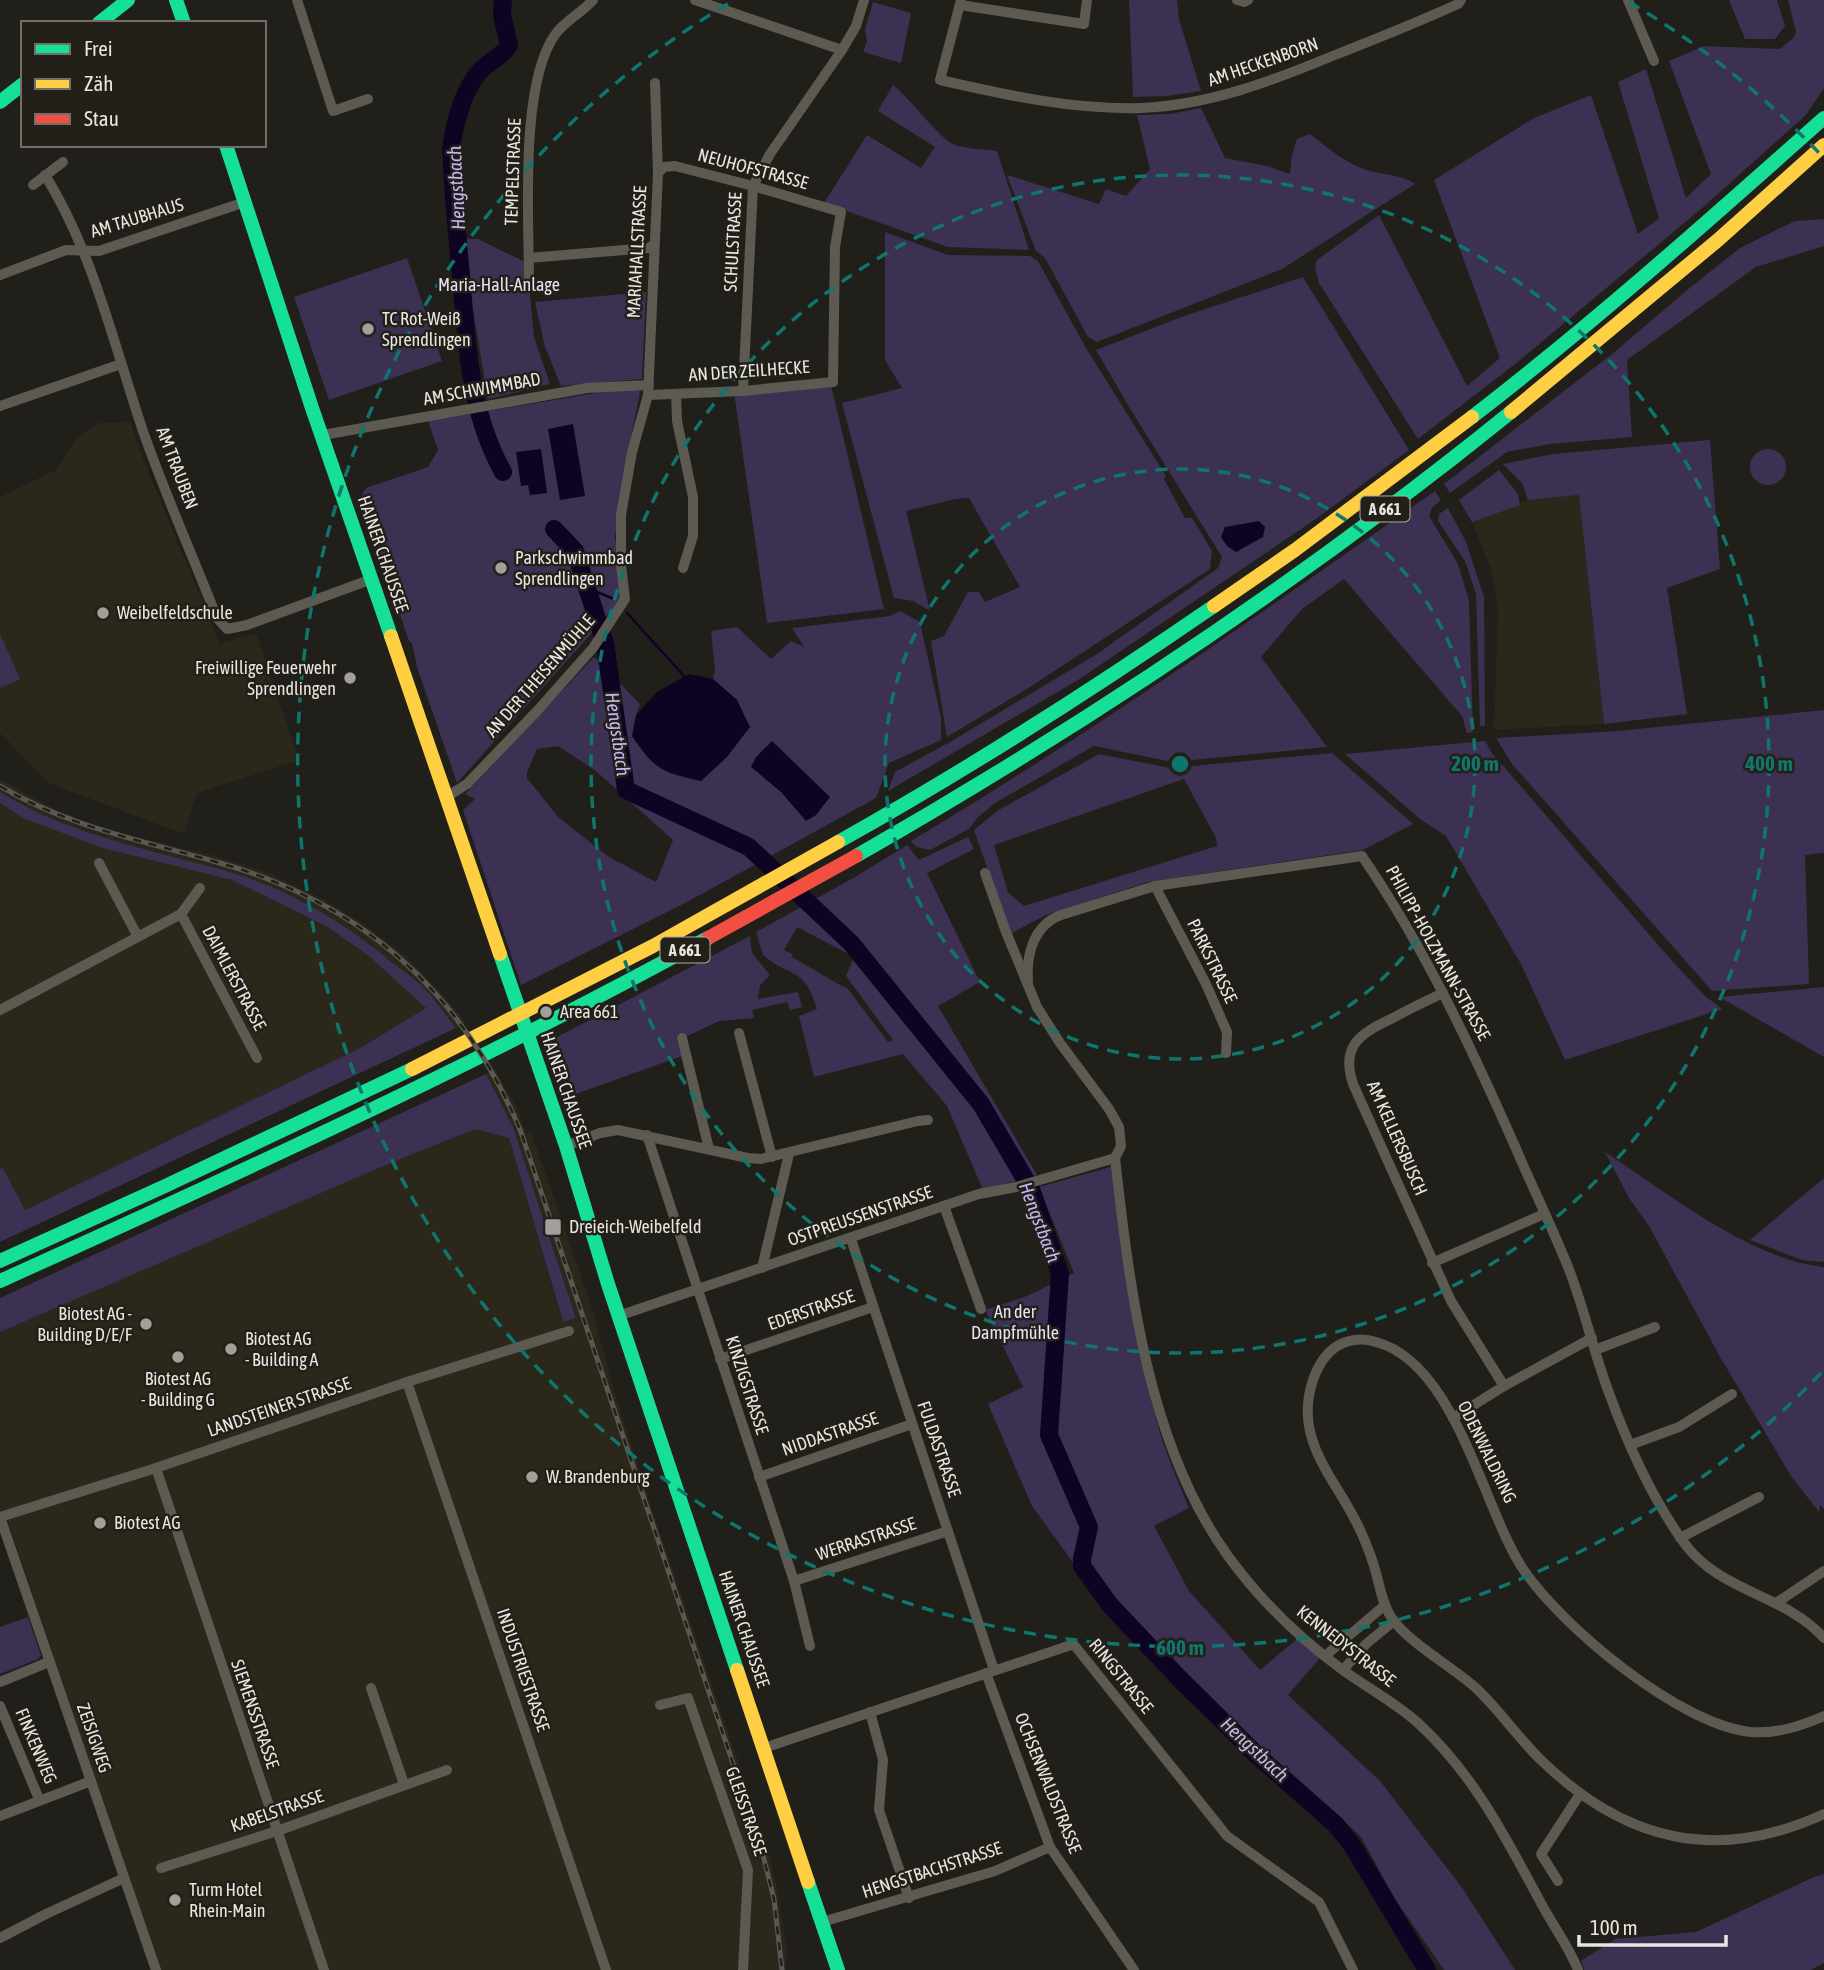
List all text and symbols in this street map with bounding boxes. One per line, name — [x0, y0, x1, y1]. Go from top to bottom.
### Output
legend — [21, 21, 266, 147]
street label: AM HECKENBORN — [1205, 33, 1321, 90]
text: Frei — [84, 36, 113, 60]
text: Zäh — [84, 71, 113, 95]
text: Stau — [84, 106, 119, 130]
street label: TEMPELSTRASSE — [500, 118, 525, 226]
street label: NEUHOFSTRASSE — [696, 144, 811, 193]
water label: Hengstbach — [443, 145, 469, 231]
street label: MARIAHALLSTRASSE — [623, 185, 650, 319]
street label: SCHULSTRASSE — [719, 191, 746, 292]
street label: AM TAUBHAUS — [88, 193, 186, 242]
park label: Maria-Hall-Anlage — [438, 274, 560, 295]
place label: TC Rot-Weiß Sprendlingen — [382, 308, 471, 350]
marker: TC Rot-Weiß Sprendlingen — [360, 321, 376, 337]
street label: AN DER ZEILHECKE — [688, 356, 810, 385]
street label: AM SCHWIMMBAD — [422, 368, 542, 409]
street label: AM TRAUBEN — [152, 424, 203, 512]
street label: HAINER CHAUSSEE — [354, 493, 413, 615]
road number: A 661 — [1360, 496, 1410, 522]
place label: Parkschwimmbad Sprendlingen — [515, 547, 633, 589]
marker: Parkschwimmbad Sprendlingen — [493, 560, 509, 576]
place label: Weibelfeldschule — [117, 602, 233, 623]
marker: Weibelfeldschule — [95, 605, 111, 621]
street label: AN DER THEISENMÜHLE — [481, 610, 599, 741]
place label: Freiwillige Feuerwehr Sprendlingen — [195, 657, 337, 699]
marker: Freiwillige Feuerwehr Sprendlingen — [342, 670, 358, 686]
water label: Hengstbach — [601, 691, 635, 777]
text: 200 m — [1451, 751, 1499, 775]
text: 400 m — [1744, 751, 1793, 775]
centre of rings — [1168, 752, 1192, 776]
street label: PHILIPP-HOLZMANN-STRASSE — [1382, 862, 1495, 1044]
street label: PARKSTRASSE — [1183, 915, 1242, 1006]
street label: DAIMLERSTRASSE — [198, 922, 271, 1034]
road number: A 661 — [660, 938, 710, 962]
place label: Area 661 — [560, 1001, 619, 1022]
marker: Area 661 — [538, 1004, 554, 1020]
street label: HAINER CHAUSSEE — [537, 1029, 596, 1151]
street label: AM KELLERSBUSCH — [1363, 1077, 1432, 1198]
water label: Hengstbach — [1015, 1179, 1065, 1265]
street label: OSTPREUSSENSTRASSE — [785, 1181, 935, 1250]
place label: Dreieich-Weibelfeld — [569, 1216, 701, 1237]
marker: Dreieich-Weibelfeld — [543, 1217, 563, 1237]
street label: EDERSTRASSE — [765, 1285, 857, 1334]
park label: An der Dampfmühle — [971, 1301, 1059, 1343]
place label: Biotest AG - Building D/E/F — [37, 1303, 133, 1345]
marker: Biotest AG - Building D/E/F — [138, 1316, 154, 1332]
place label: Biotest AG - Building A — [245, 1328, 319, 1370]
street label: KINZIGSTRASSE — [722, 1333, 773, 1437]
marker: Biotest AG - Building A — [223, 1341, 239, 1357]
marker: Biotest AG - Building G — [170, 1349, 186, 1365]
place label: Biotest AG - Building G — [141, 1368, 215, 1410]
street label: LANDSTEINER STRASSE — [204, 1372, 353, 1441]
street label: ODENWALDRING — [1454, 1397, 1521, 1506]
street label: FULDASTRASSE — [913, 1398, 966, 1500]
street label: NIDDASTRASSE — [779, 1407, 881, 1460]
place label: W. Brandenburg — [546, 1466, 650, 1487]
marker: W. Brandenburg — [524, 1469, 540, 1485]
place label: Biotest AG — [114, 1512, 181, 1533]
street label: WERRASTRASSE — [813, 1512, 919, 1565]
marker: Biotest AG — [92, 1515, 108, 1531]
street label: HAINER CHAUSSEE — [715, 1568, 774, 1690]
street label: KENNEDYSTRASSE — [1293, 1601, 1400, 1691]
street label: INDUSTRIESTRASSE — [493, 1606, 554, 1734]
street label: RINGSTRASSE — [1085, 1634, 1158, 1717]
text: 600 m — [1156, 1635, 1204, 1659]
street label: SIEMENSSTRASSE — [227, 1657, 284, 1771]
street label: ZEISIGWEG — [73, 1700, 116, 1775]
street label: FINKENWEG — [11, 1705, 62, 1787]
street label: OCHSENWALDSTRASSE — [1011, 1710, 1086, 1856]
water label: Hengstbach — [1217, 1712, 1293, 1786]
street label: GLEISSTRASSE — [722, 1764, 772, 1858]
street label: KABELSTRASSE — [228, 1785, 326, 1836]
street label: HENGSTBACHSTRASSE — [859, 1837, 1005, 1902]
place label: Turm Hotel Rhein-Main — [189, 1879, 266, 1921]
marker: Turm Hotel Rhein-Main — [167, 1892, 183, 1908]
scale bar — [1579, 1904, 1726, 1948]
text: 100 m — [1590, 1915, 1638, 1939]

